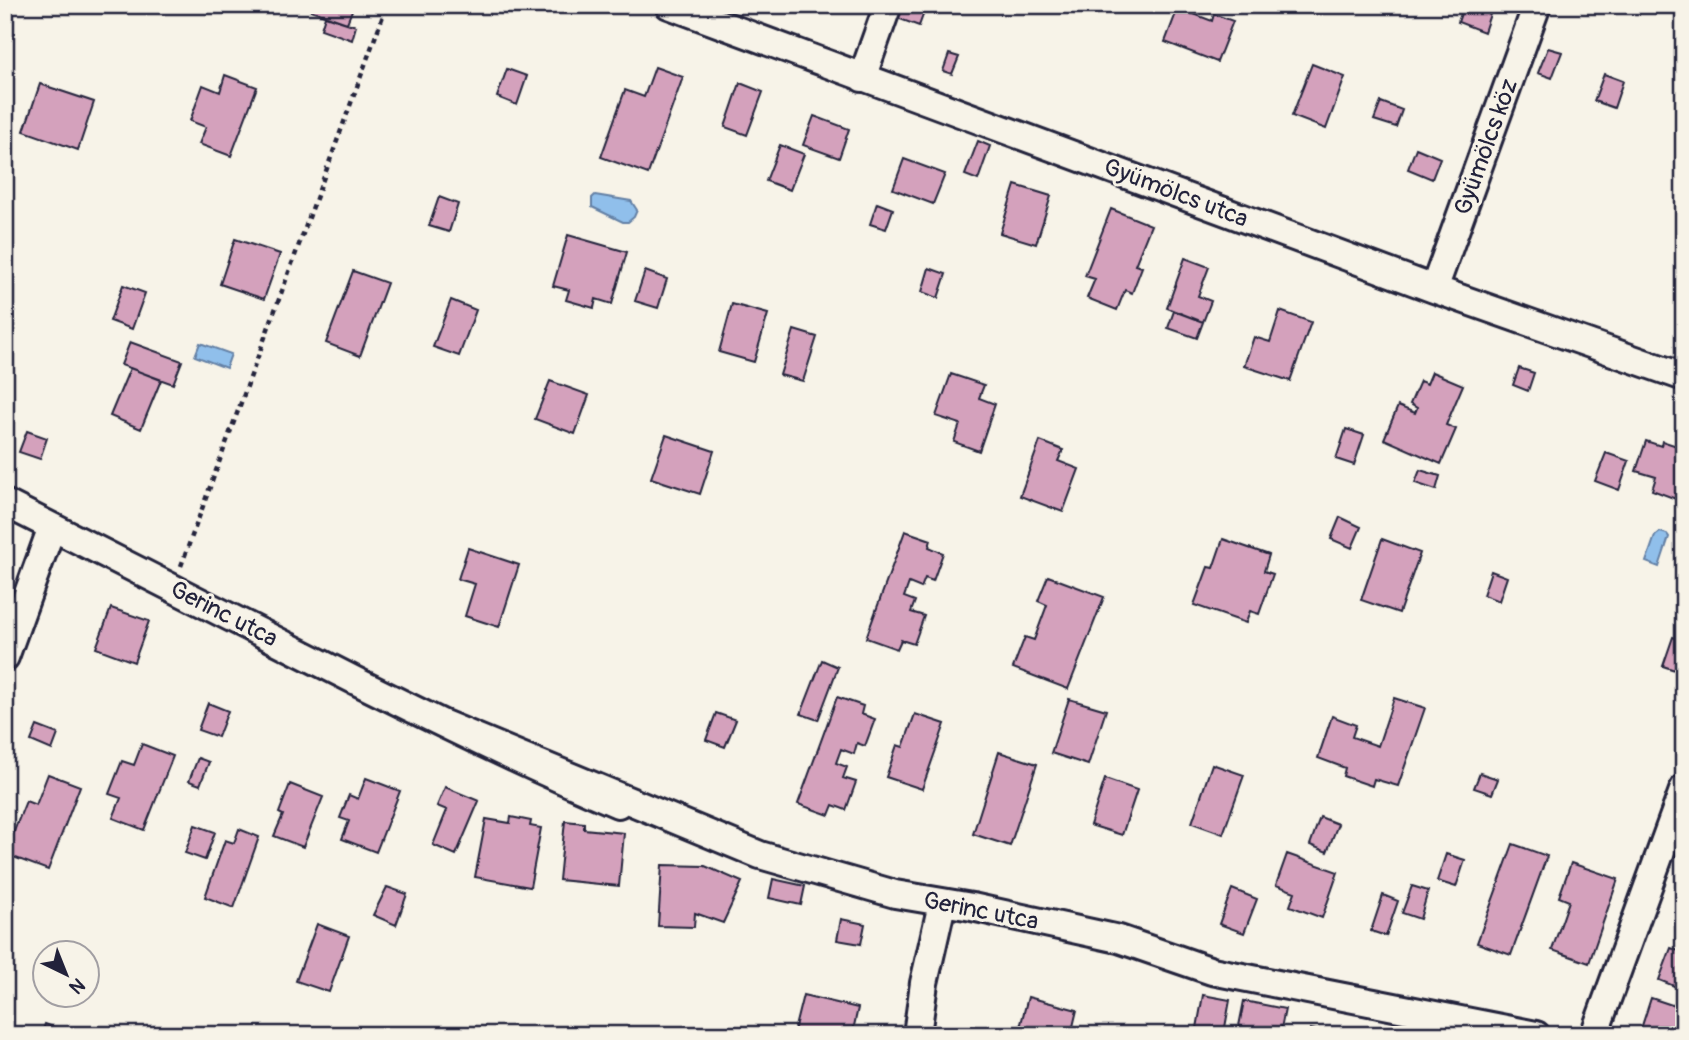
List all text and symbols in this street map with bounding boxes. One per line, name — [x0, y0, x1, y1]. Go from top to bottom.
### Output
street label: Gyümölcs köz — [1448, 75, 1524, 219]
street label: Gyümölcs utca — [1100, 152, 1252, 234]
street label: Gerinc utca — [166, 575, 282, 653]
street label: Gerinc utca — [921, 886, 1041, 936]
north arrow — [32, 939, 102, 1009]
text: N — [64, 973, 90, 999]

